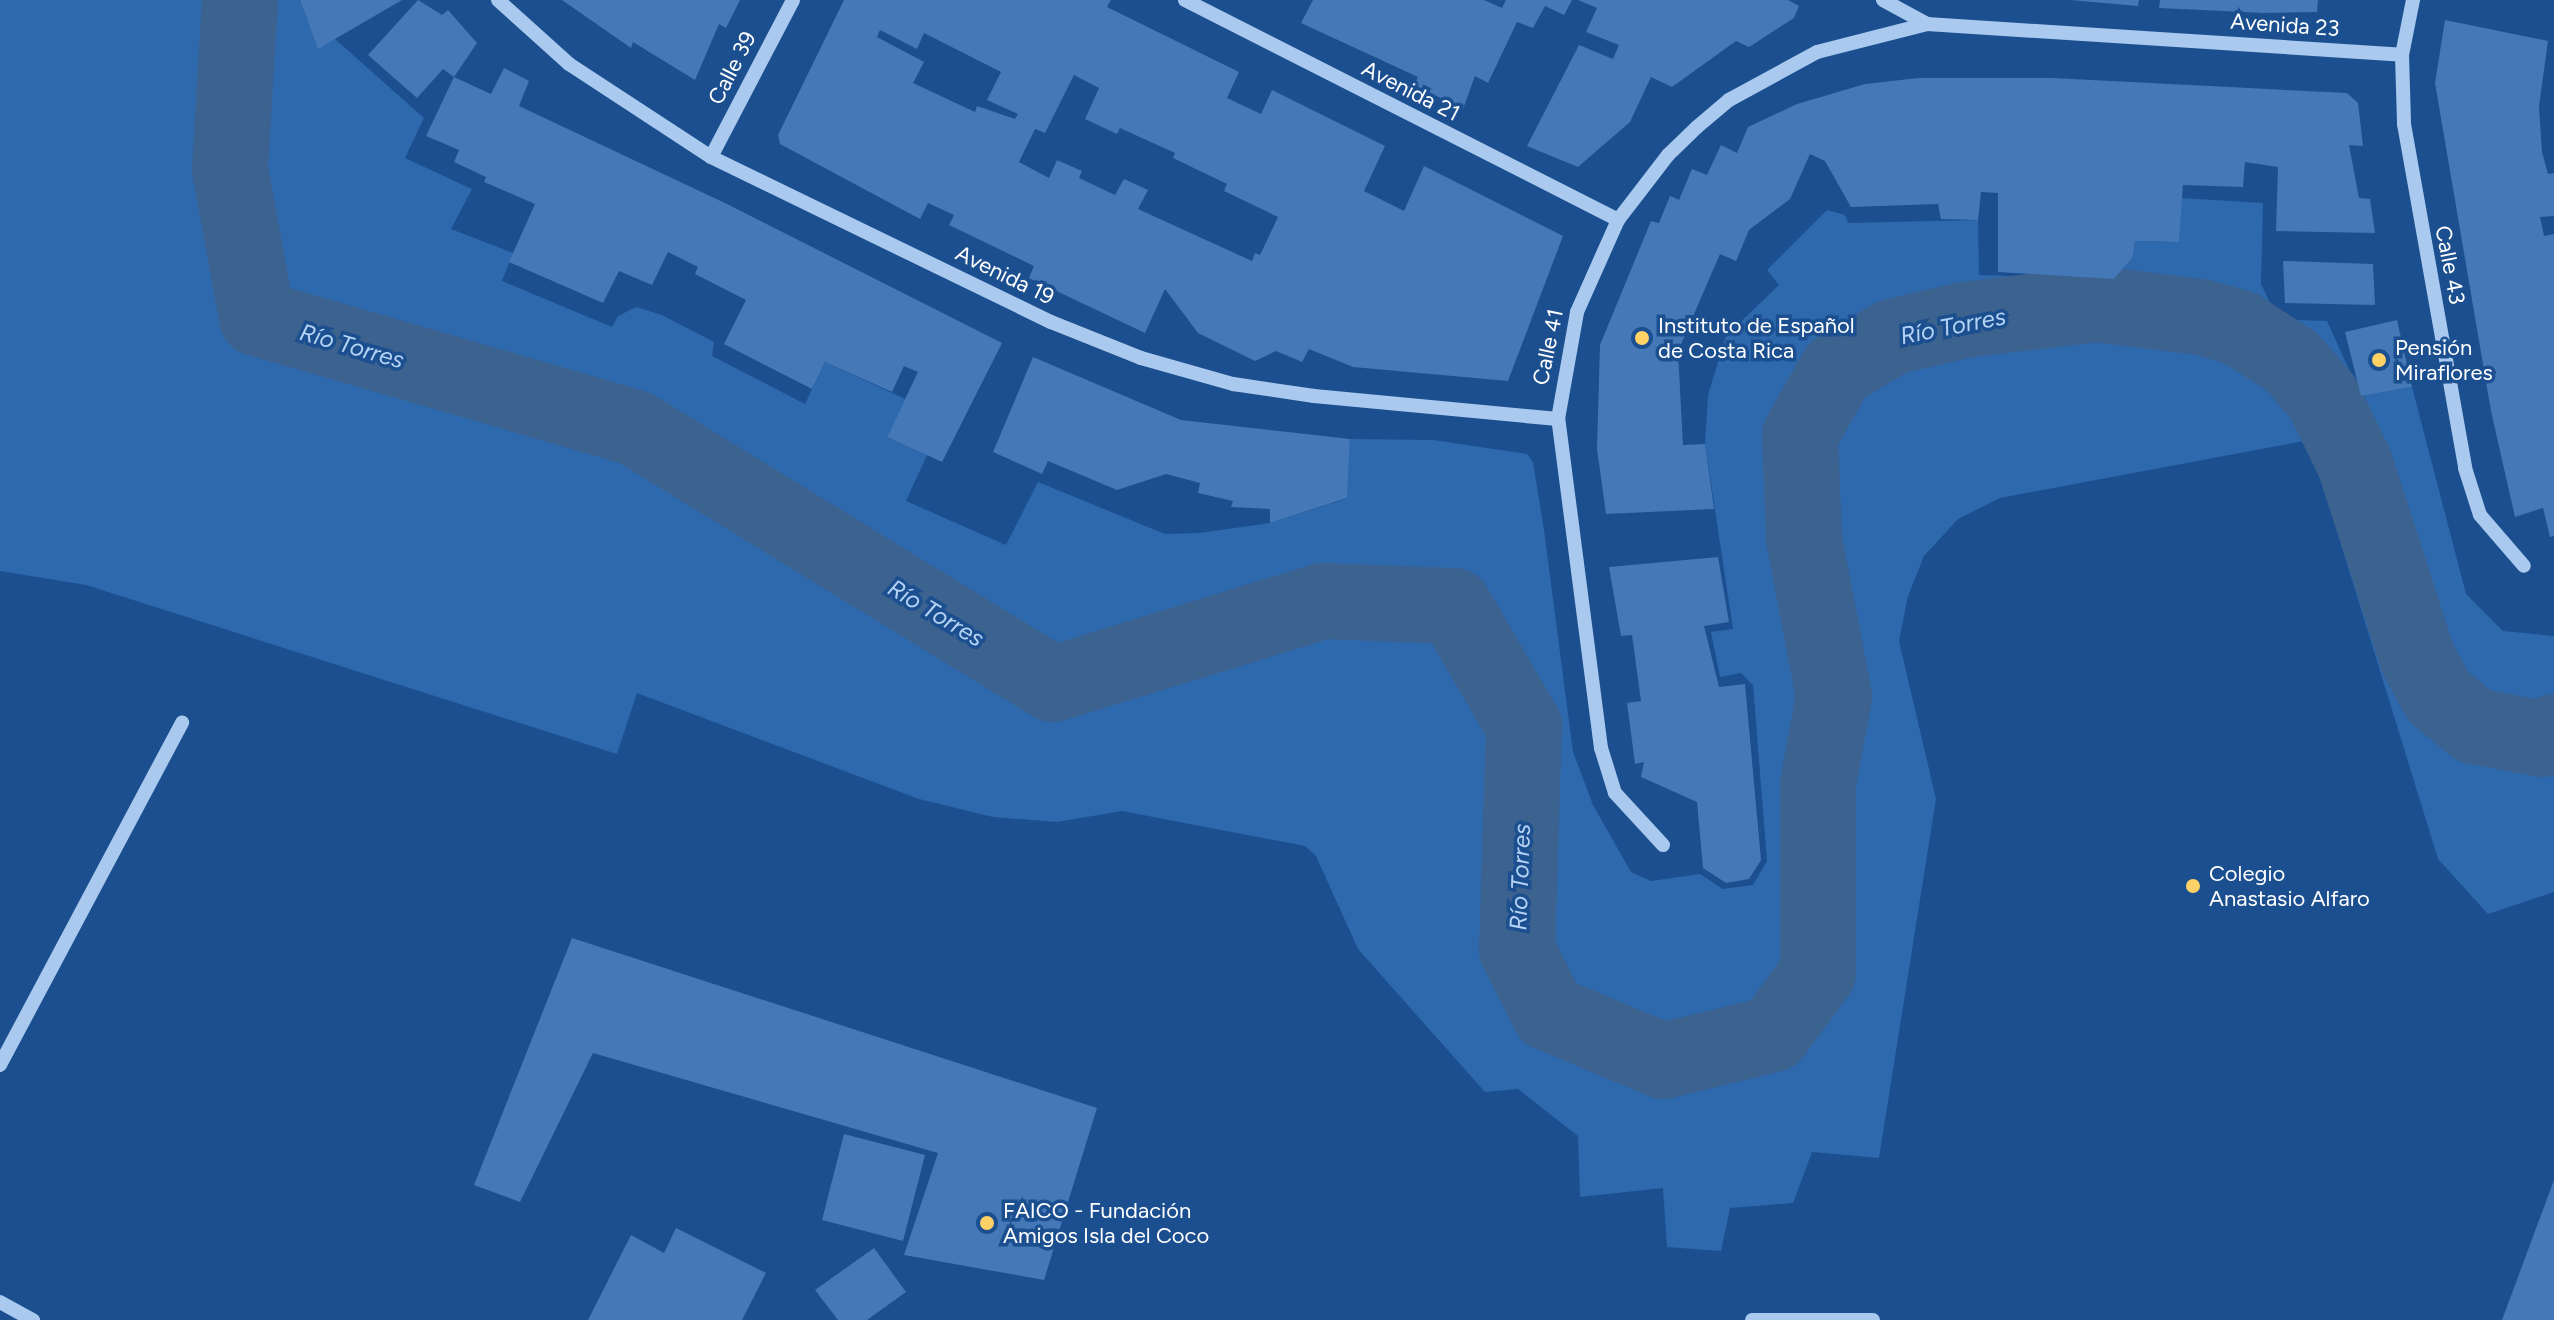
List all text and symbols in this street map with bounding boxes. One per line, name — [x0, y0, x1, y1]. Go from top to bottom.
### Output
street label: Avenida 23 — [2230, 8, 2340, 42]
street label: Calle 39 — [702, 27, 762, 109]
street label: Avenida 21 — [1358, 55, 1464, 127]
street label: Calle 43 — [2429, 223, 2471, 307]
street label: Avenida 19 — [951, 240, 1059, 310]
water label: Río Torres — [1898, 302, 2008, 350]
street label: Calle 41 — [1527, 307, 1569, 387]
place label: Instituto de Español de Costa Rica — [1658, 312, 1855, 364]
water label: Río Torres — [297, 317, 407, 375]
marker: Instituto de Español de Costa Rica — [1633, 329, 1651, 347]
place label: Pensión Miraflores — [2395, 334, 2493, 386]
marker: Pensión Miraflores — [2370, 351, 2388, 369]
water label: Río Torres — [883, 573, 989, 653]
water label: Río Torres — [1504, 823, 1536, 931]
place label: Colegio Anastasio Alfaro — [2209, 860, 2370, 912]
marker: Colegio Anastasio Alfaro — [2184, 877, 2202, 895]
place label: FAICO - Fundación Amigos Isla del Coco — [1003, 1197, 1209, 1248]
marker: FAICO - Fundación Amigos Isla del Coco — [978, 1214, 996, 1232]

